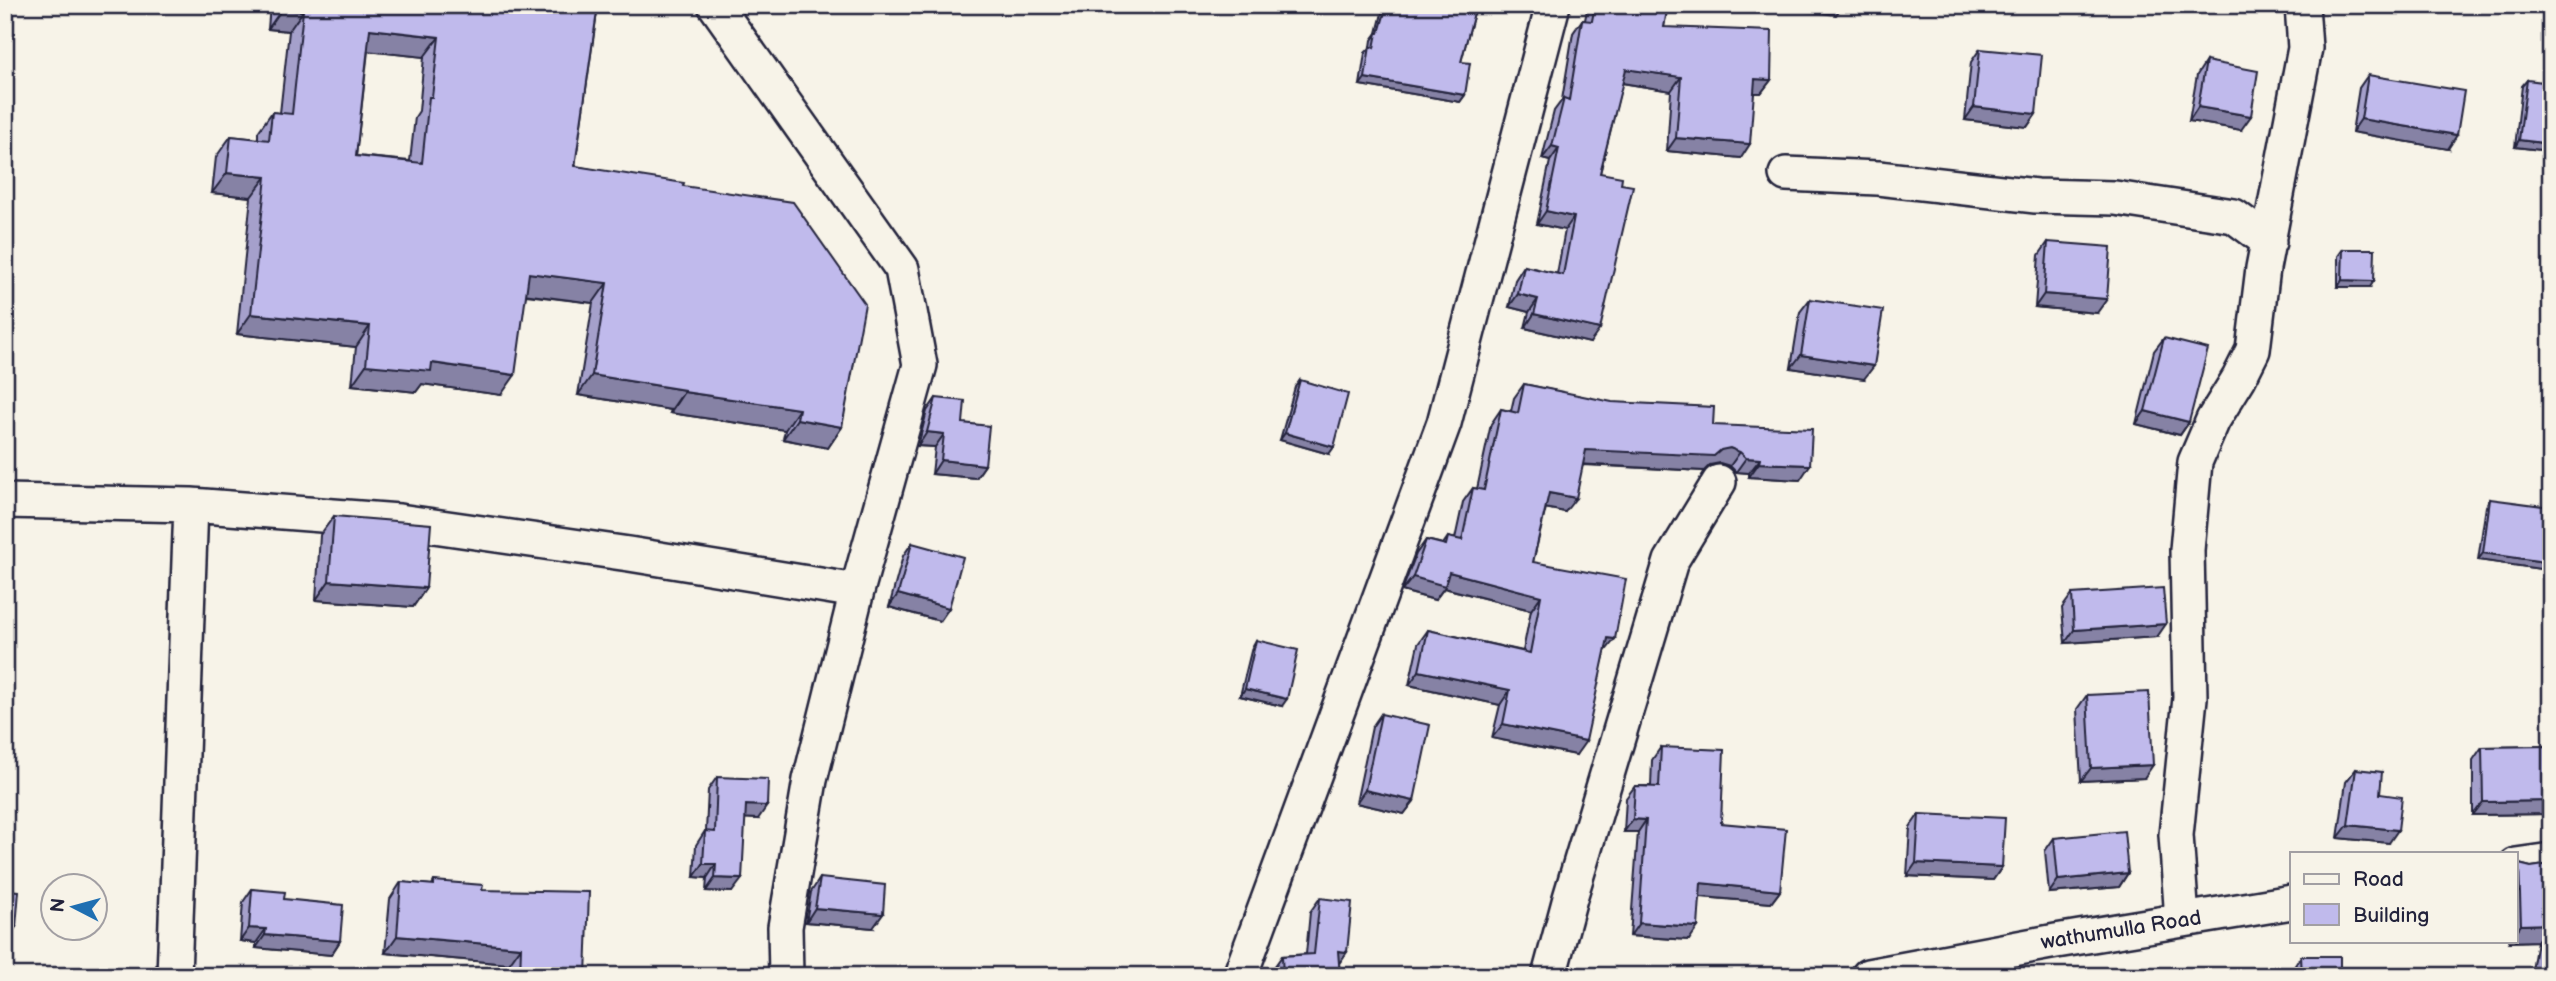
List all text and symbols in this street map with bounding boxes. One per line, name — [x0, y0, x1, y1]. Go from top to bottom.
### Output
legend — [2290, 852, 2518, 942]
text: Road — [2353, 867, 2404, 892]
north arrow — [38, 872, 108, 942]
text: N — [46, 897, 71, 914]
text: Building — [2353, 903, 2429, 928]
street label: wathumulla Road — [2039, 905, 2203, 955]

